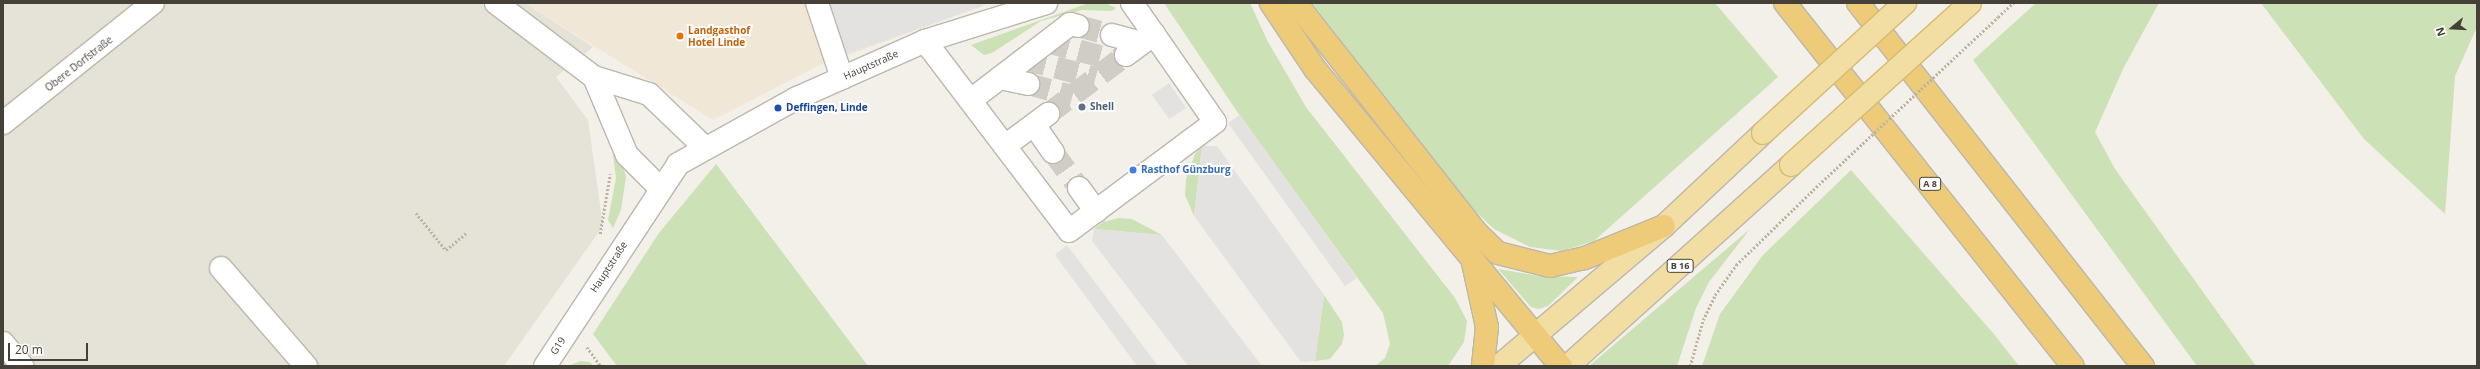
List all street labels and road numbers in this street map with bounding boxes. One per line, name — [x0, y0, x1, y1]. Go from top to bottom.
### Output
street label: Obere Dorfstraße — [43, 34, 115, 94]
street label: Hauptstraße — [842, 48, 900, 82]
road number: A 8 — [1919, 177, 1941, 191]
street label: Hauptstraße — [588, 239, 630, 295]
road number: B 16 — [1666, 259, 1694, 273]
street label: G19 — [548, 335, 568, 357]

